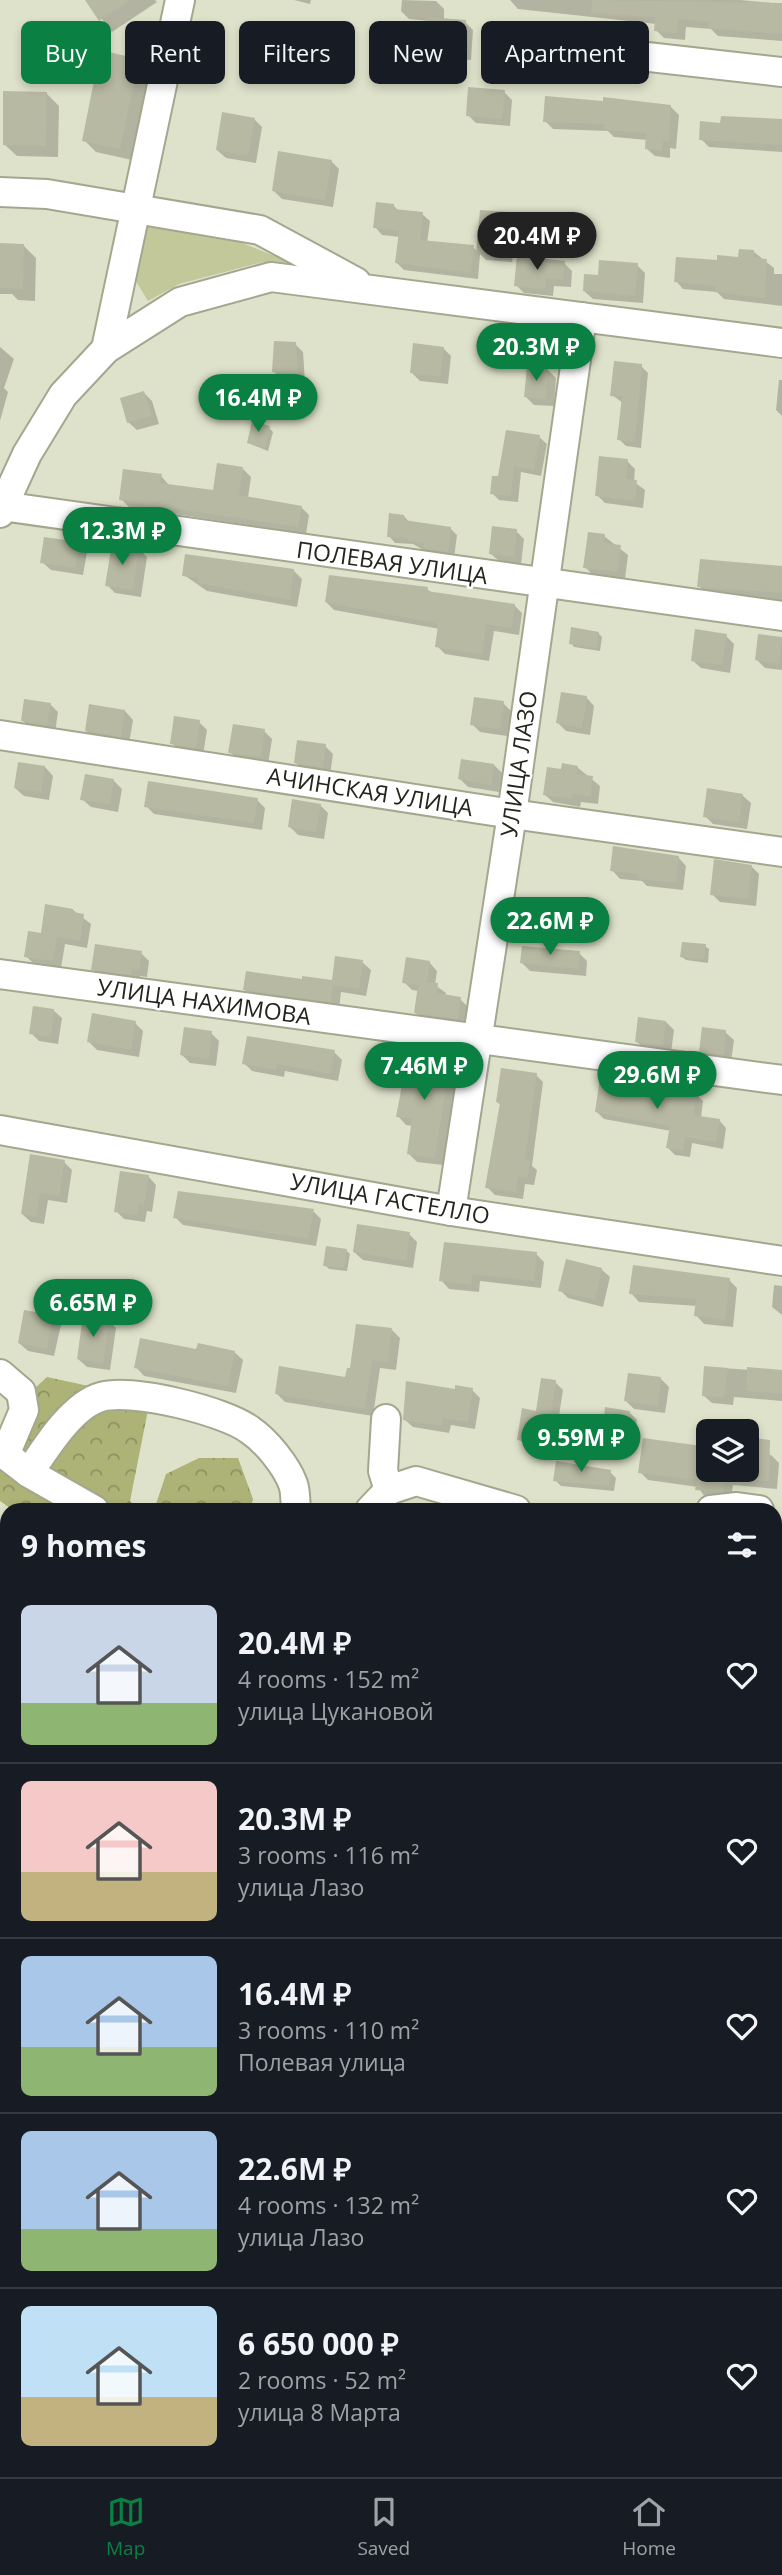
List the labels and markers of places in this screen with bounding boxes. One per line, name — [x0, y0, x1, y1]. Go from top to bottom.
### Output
pin: 20.4M ₽ — [472, 212, 602, 272]
pin: 20.3M ₽ — [471, 324, 601, 383]
pin: 16.4M ₽ — [193, 374, 323, 434]
pin: 12.3M ₽ — [57, 508, 187, 567]
pin: 22.6M ₽ — [485, 898, 615, 957]
pin: 7.46M ₽ — [359, 1042, 489, 1102]
pin: 29.6M ₽ — [592, 1052, 722, 1111]
pin: 6.65M ₽ — [28, 1280, 158, 1339]
pin: 9.59M ₽ — [516, 1414, 646, 1474]

